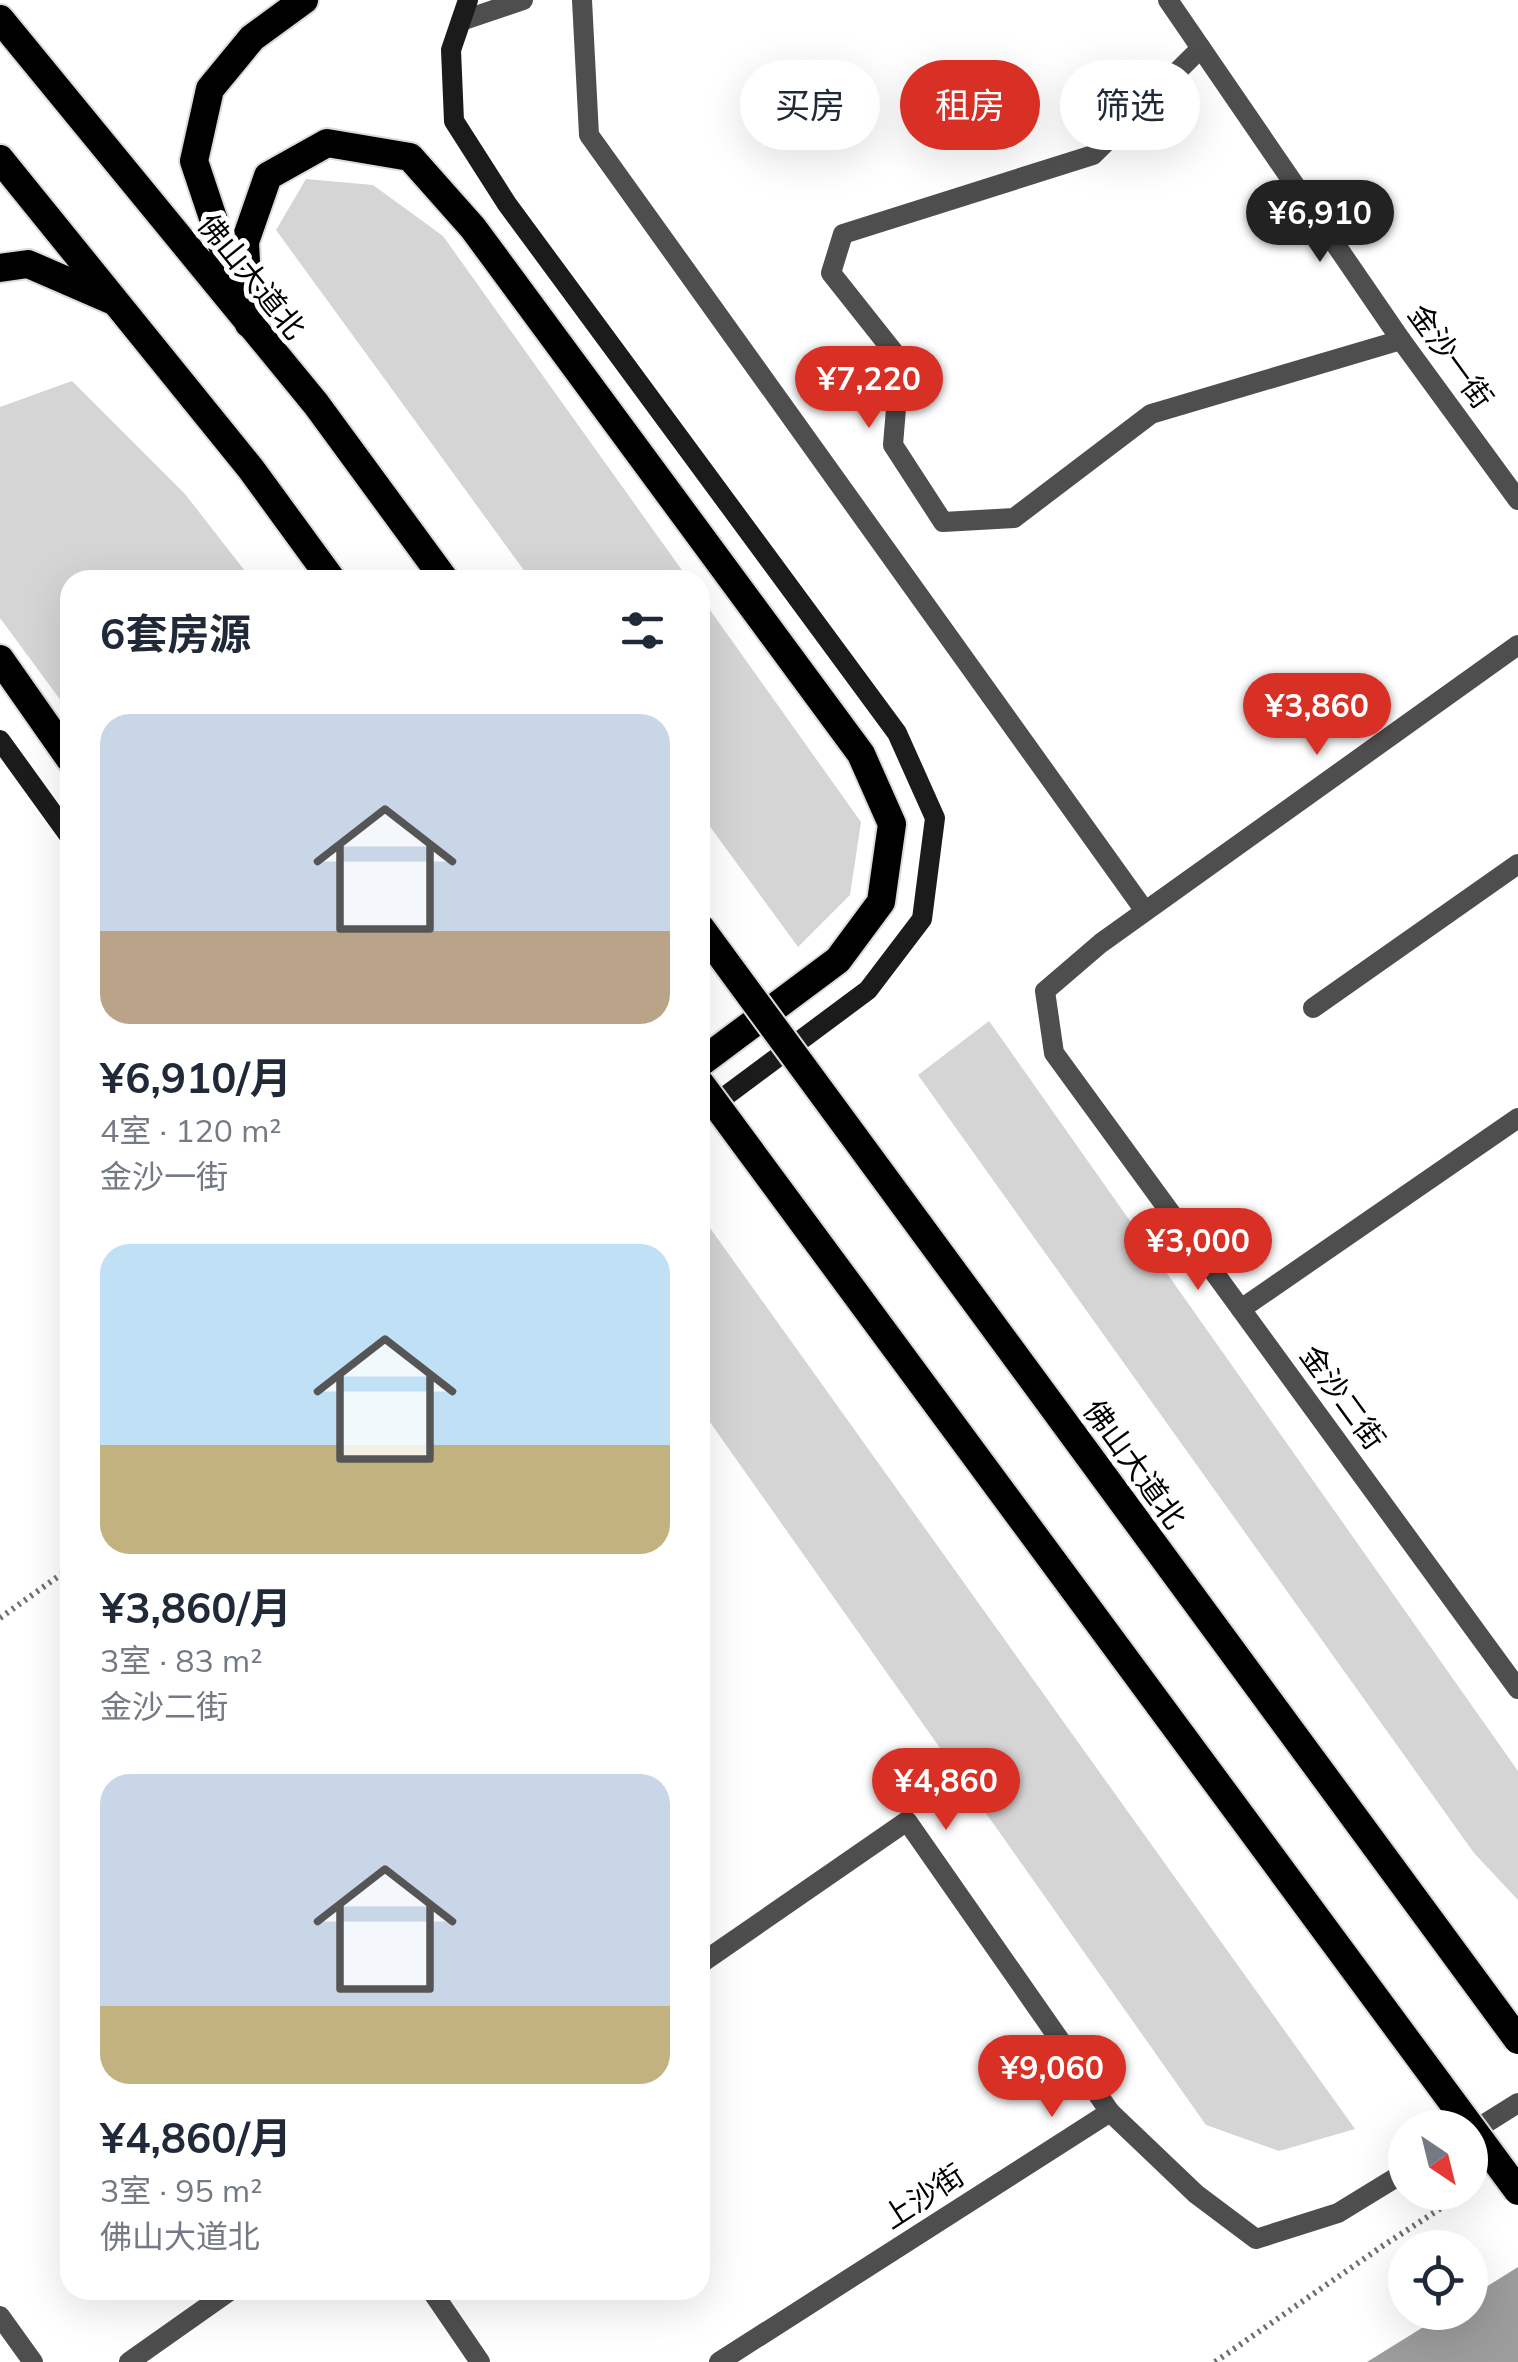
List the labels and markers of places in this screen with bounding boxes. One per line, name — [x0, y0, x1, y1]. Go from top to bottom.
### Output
pin: ¥6,910 — [1239, 180, 1401, 265]
pin: ¥7,220 — [788, 346, 950, 431]
pin: ¥3,860 — [1236, 673, 1398, 758]
pin: ¥3,000 — [1117, 1208, 1279, 1293]
pin: ¥4,860 — [865, 1748, 1027, 1833]
pin: ¥9,060 — [971, 2035, 1133, 2120]

